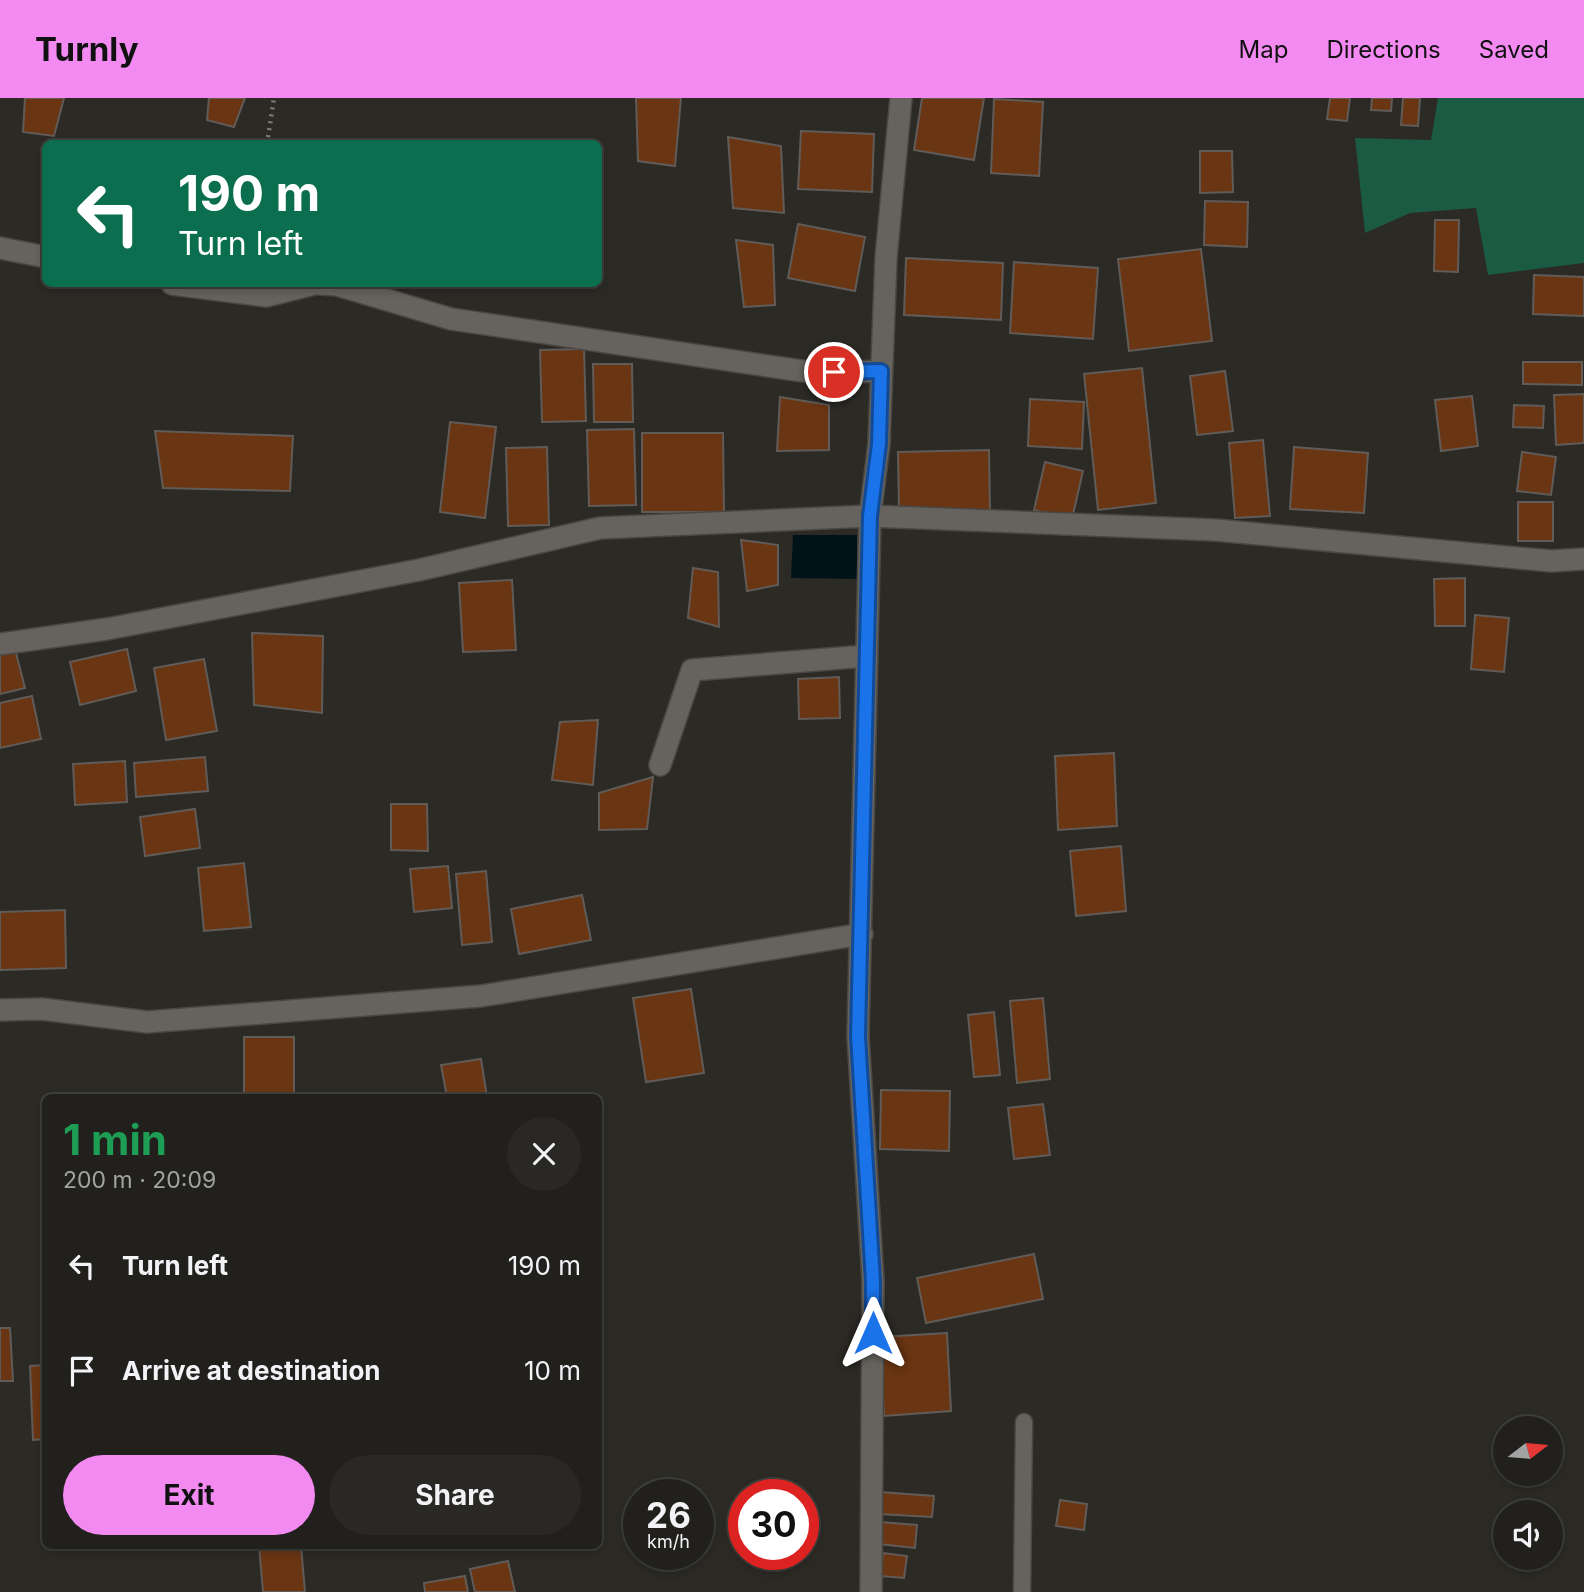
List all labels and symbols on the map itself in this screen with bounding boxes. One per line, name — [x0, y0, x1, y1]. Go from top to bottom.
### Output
pin — [804, 342, 864, 402]
position arrow — [836, 1296, 910, 1370]
north arrow — [1493, 1416, 1563, 1486]
speed limit sign: 30 — [728, 1479, 819, 1570]

